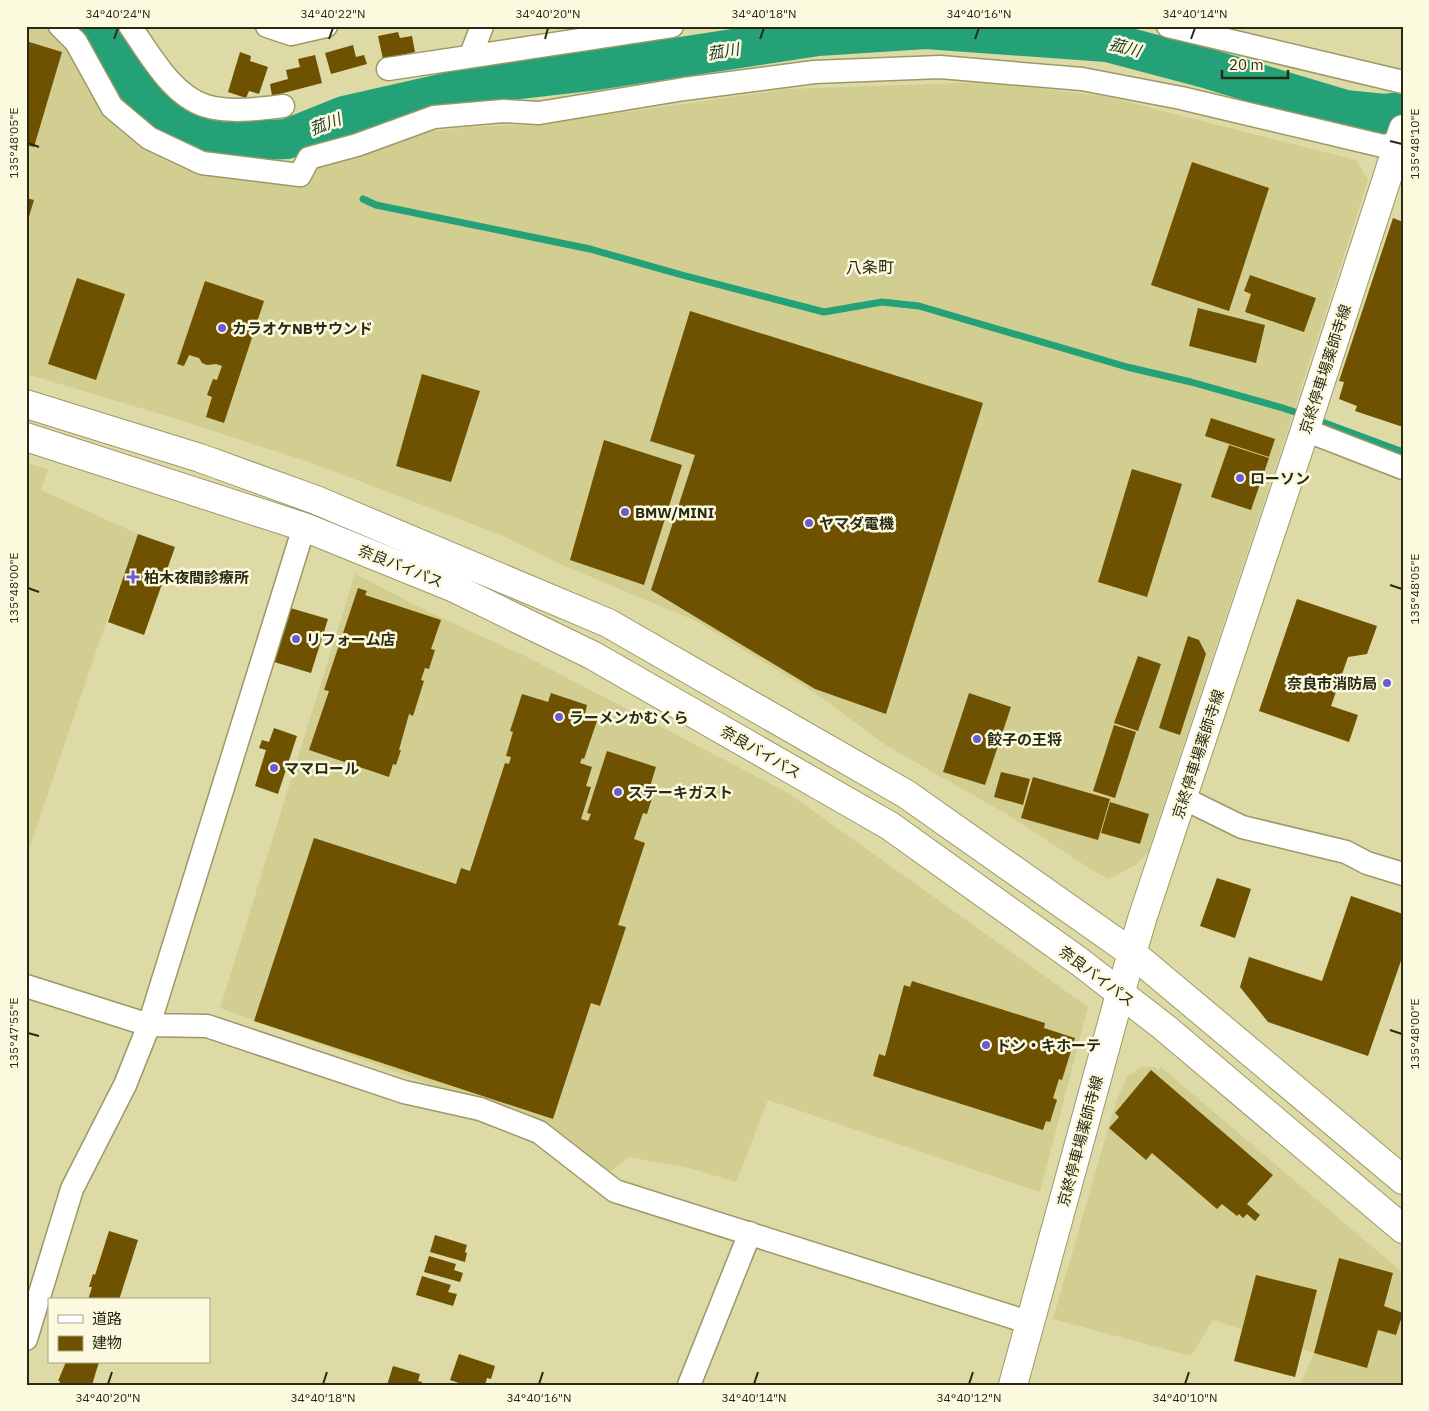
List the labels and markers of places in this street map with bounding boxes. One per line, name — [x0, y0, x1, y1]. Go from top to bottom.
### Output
place label: カラオケNBサウンド — [232, 319, 373, 338]
marker: カラオケNBサウンド — [216, 322, 228, 334]
place label: ローソン — [1250, 469, 1310, 488]
marker: ローソン — [1234, 472, 1246, 484]
place label: BMW/MINI — [635, 503, 714, 522]
marker: BMW/MINI — [619, 506, 631, 518]
place label: ヤマダ電機 — [819, 514, 894, 533]
marker: ヤマダ電機 — [803, 517, 815, 529]
place label: 柏木夜間診療所 — [144, 568, 249, 587]
marker: 柏木夜間診療所 — [126, 570, 140, 584]
place label: リフォーム店 — [306, 630, 396, 649]
marker: リフォーム店 — [290, 633, 302, 645]
place label: 奈良市消防局 — [1287, 674, 1377, 693]
marker: 奈良市消防局 — [1381, 677, 1393, 689]
place label: ラーメンかむくら — [569, 708, 688, 727]
marker: ラーメンかむくら — [553, 711, 565, 723]
place label: 餃子の王将 — [987, 730, 1062, 749]
marker: 餃子の王将 — [971, 733, 983, 745]
place label: ママロール — [284, 759, 359, 778]
marker: ママロール — [268, 762, 280, 774]
place label: ステーキガスト — [628, 783, 733, 802]
marker: ステーキガスト — [612, 786, 624, 798]
place label: ドン・キホーテ — [996, 1036, 1101, 1055]
marker: ドン・キホーテ — [980, 1039, 992, 1051]

